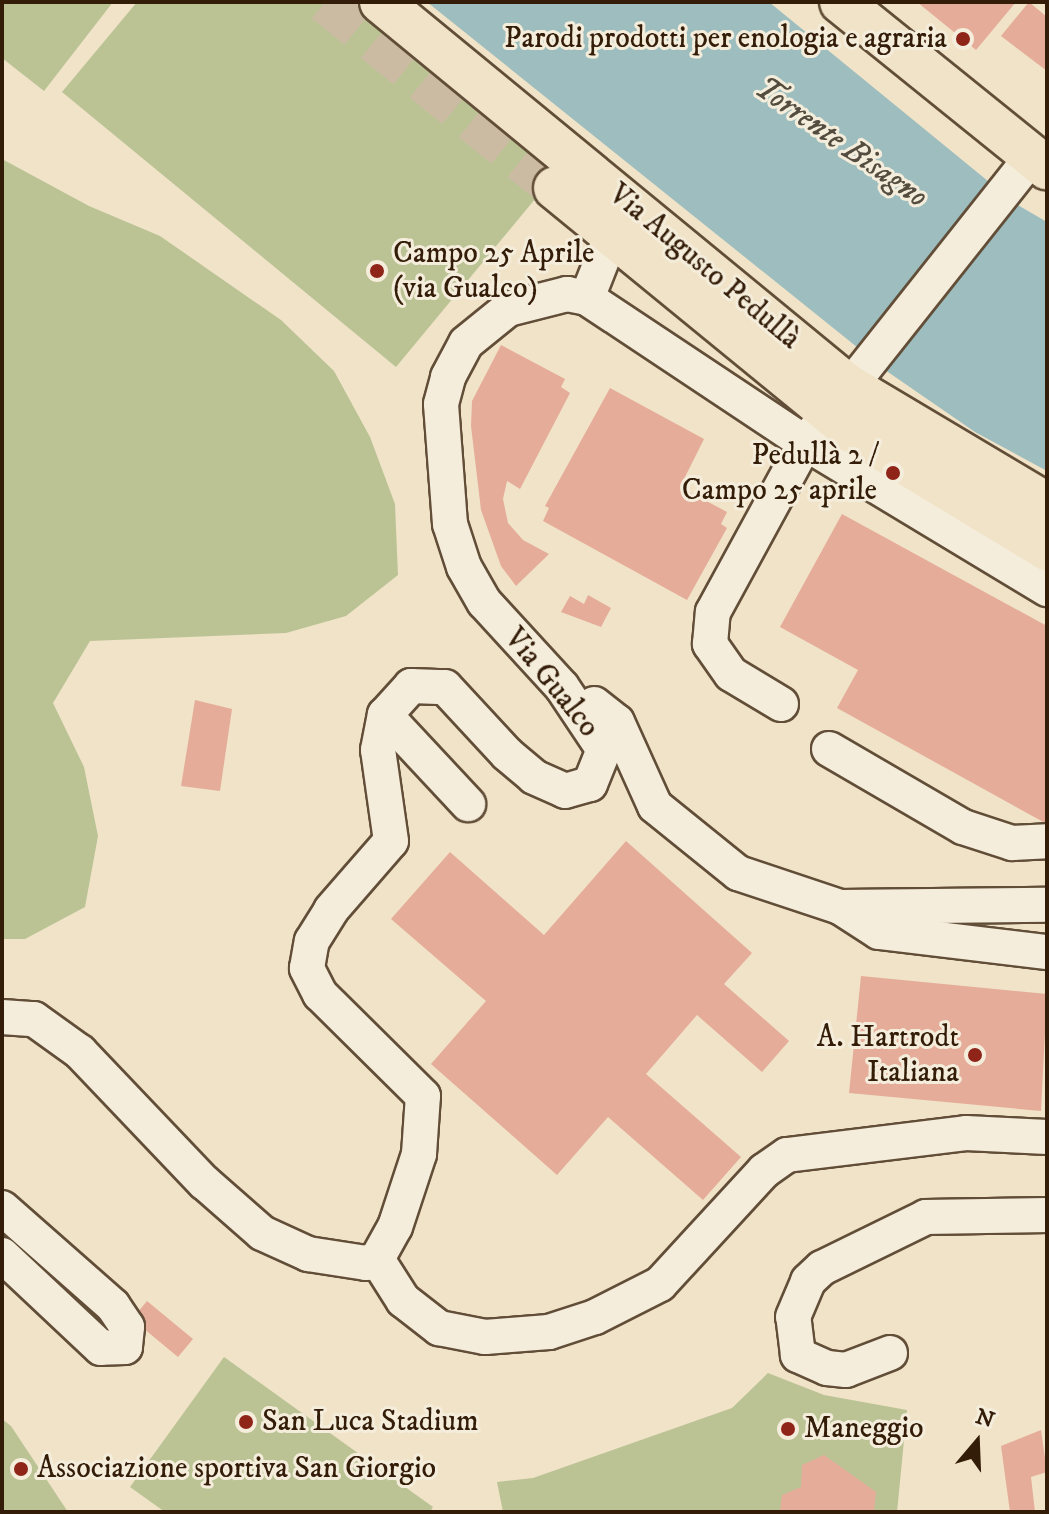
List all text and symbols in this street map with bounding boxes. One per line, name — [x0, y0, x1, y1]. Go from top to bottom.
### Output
place label: Parodi prodotti per enologia e agraria — [504, 21, 947, 57]
marker: Parodi prodotti per enologia e agraria — [954, 30, 972, 48]
water label: Torrente Bisagno — [747, 69, 935, 217]
street label: Via Augusto Pedullà — [601, 177, 807, 357]
place label: Campo 25 Aprile (via Gualco) — [393, 236, 594, 306]
marker: Campo 25 Aprile (via Gualco) — [368, 262, 386, 280]
place label: Pedullà 2 / Campo 25 aprile — [682, 438, 877, 508]
marker: Pedullà 2 / Campo 25 aprile — [884, 464, 902, 482]
street label: Via Gualco — [496, 621, 606, 745]
place label: A. Hartrodt Italiana — [817, 1020, 959, 1090]
marker: A. Hartrodt Italiana — [966, 1046, 984, 1064]
north arrow — [937, 1402, 1017, 1482]
text: N — [972, 1403, 998, 1435]
place label: San Luca Stadium — [262, 1404, 479, 1440]
place label: Maneggio — [804, 1411, 924, 1447]
marker: San Luca Stadium — [237, 1413, 255, 1431]
marker: Maneggio — [779, 1420, 797, 1438]
place label: Associazione sportiva San Giorgio — [37, 1451, 436, 1487]
marker: Associazione sportiva San Giorgio — [12, 1460, 30, 1478]

